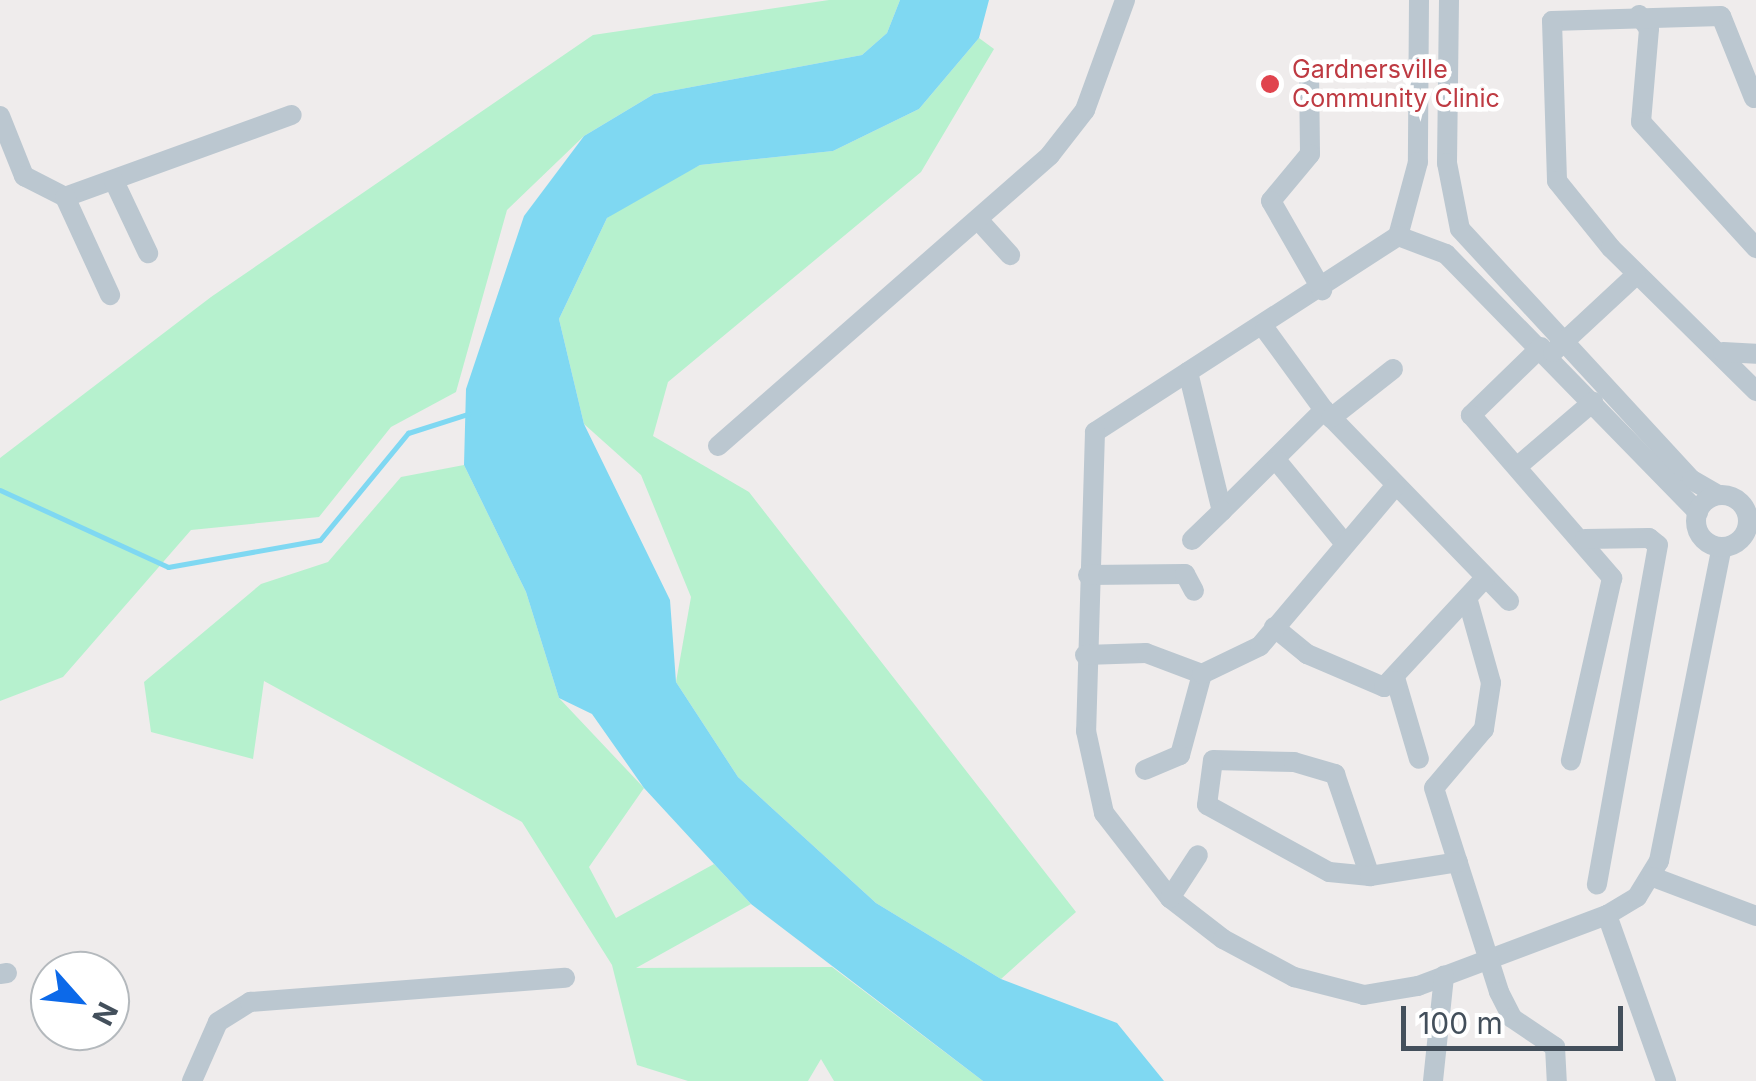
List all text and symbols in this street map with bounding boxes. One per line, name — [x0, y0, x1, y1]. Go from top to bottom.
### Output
place label: Gardnersville Community Clinic — [1292, 55, 1500, 114]
marker: Gardnersville Community Clinic — [1257, 71, 1283, 97]
north arrow — [30, 951, 130, 1051]
scale bar — [1406, 986, 1628, 1048]
text: N — [85, 996, 125, 1031]
text: 100 m — [1418, 1005, 1503, 1041]

